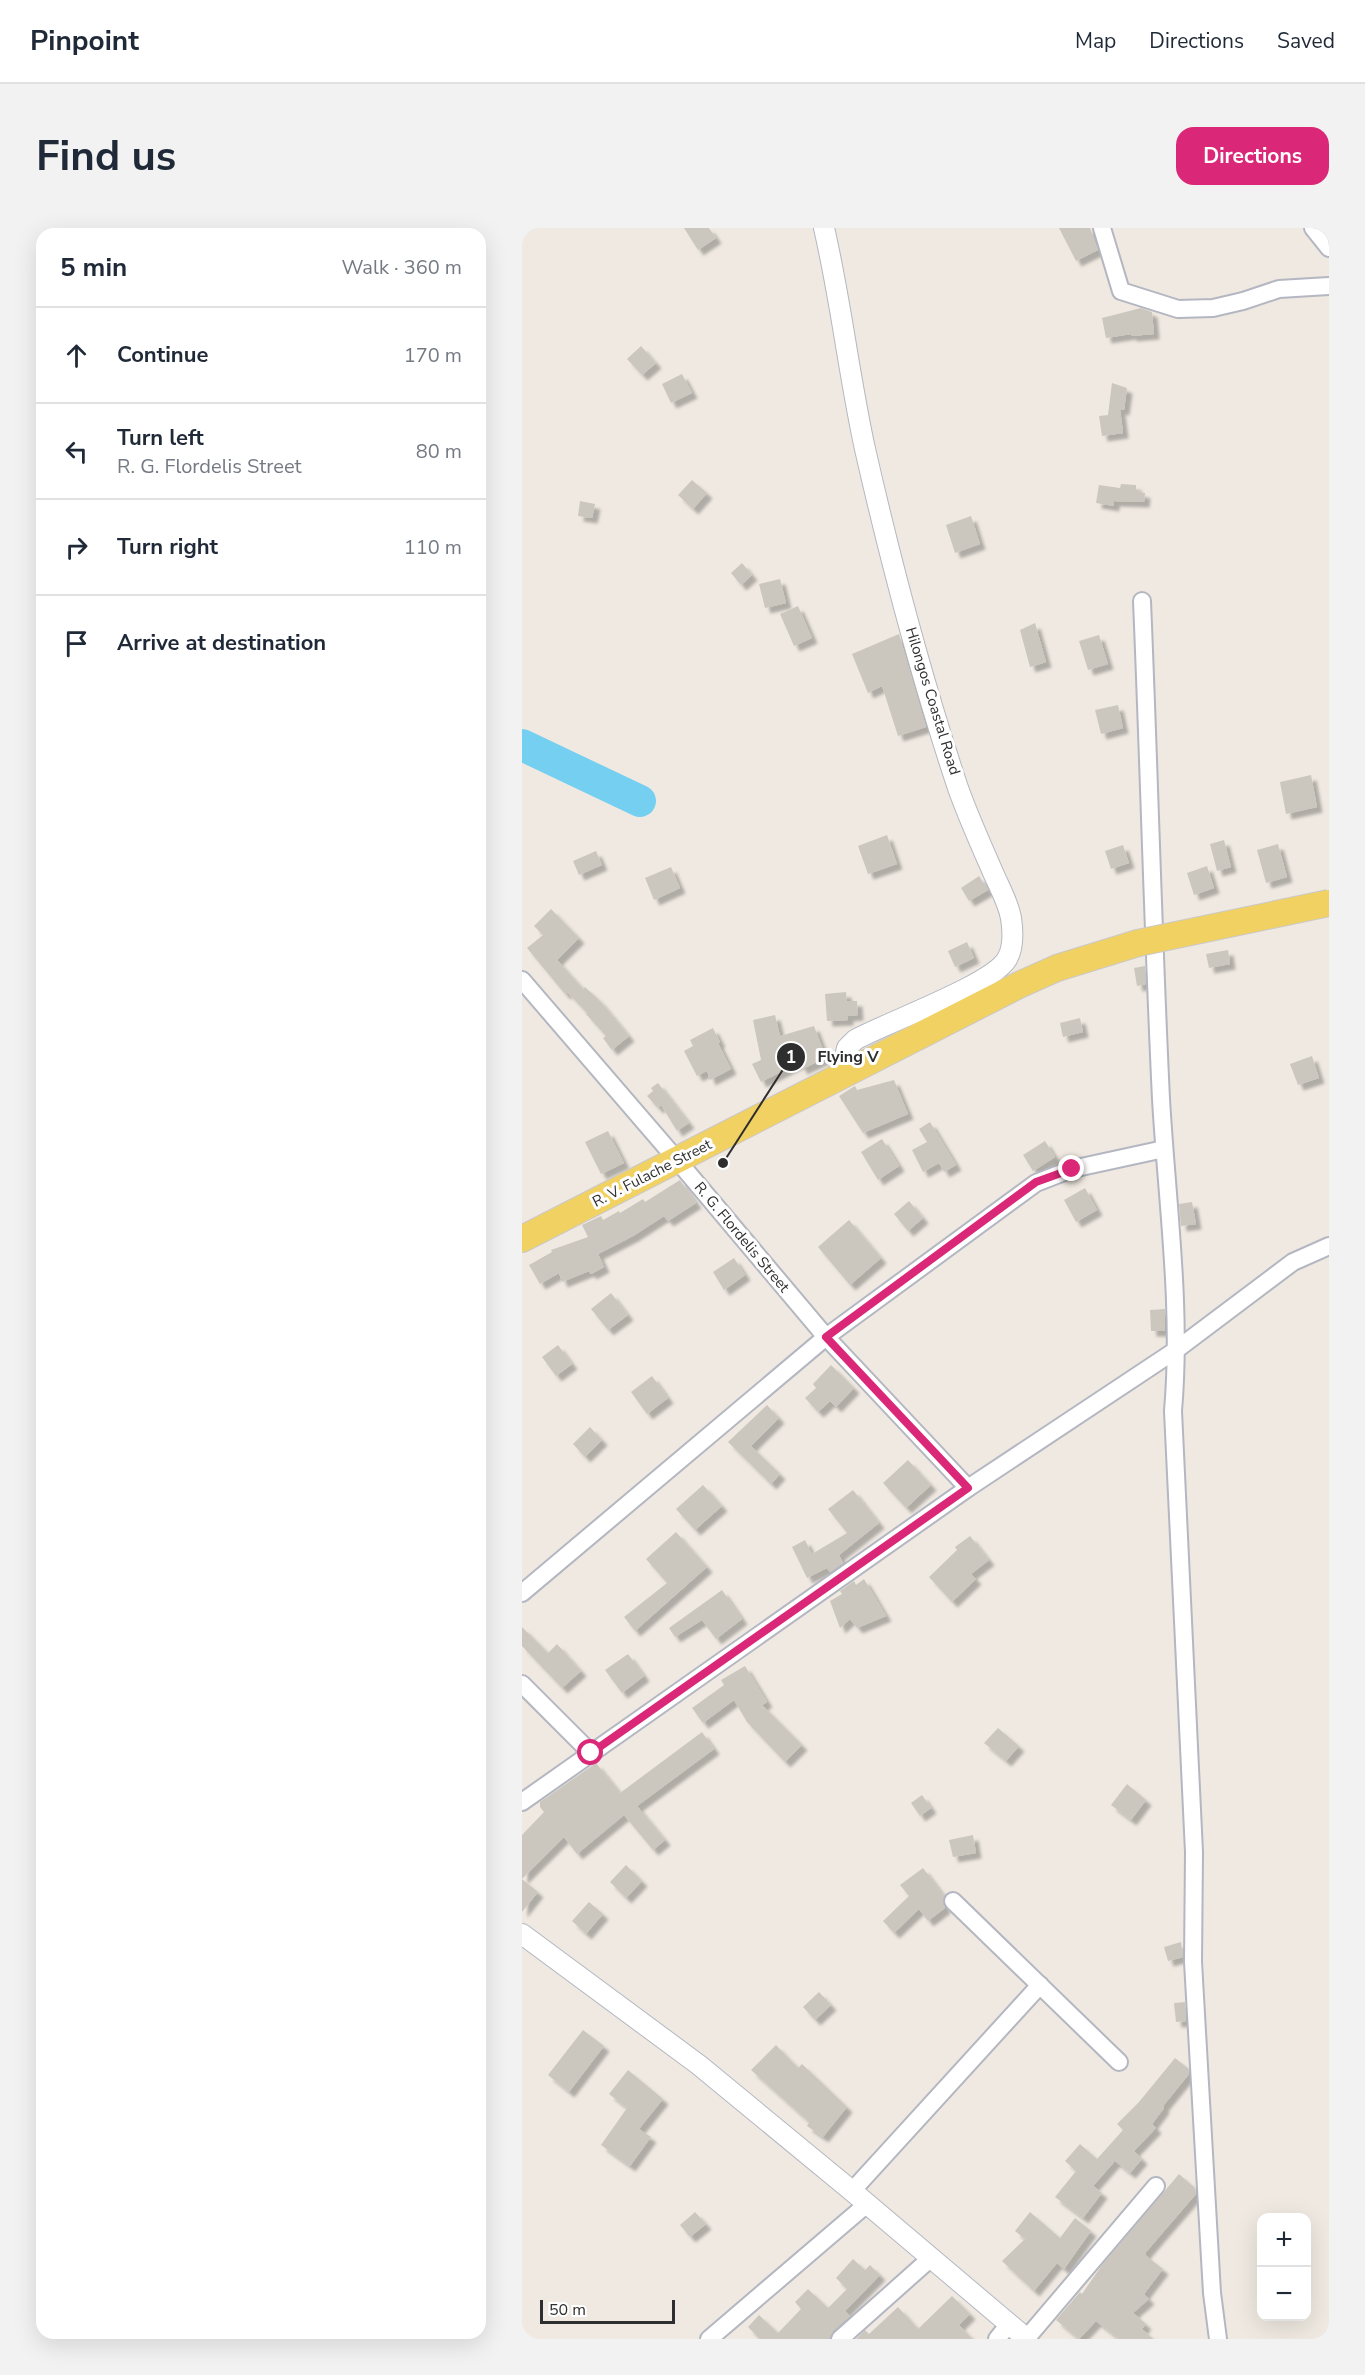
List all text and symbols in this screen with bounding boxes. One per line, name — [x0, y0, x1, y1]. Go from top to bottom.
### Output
text: Pinpoint — [30, 22, 139, 60]
text: Map — [1075, 27, 1116, 55]
text: Directions — [1149, 27, 1244, 55]
text: Saved — [1277, 27, 1335, 55]
button: Directions — [1176, 127, 1329, 185]
text: Find us — [36, 128, 176, 185]
text: 5 min — [60, 250, 127, 285]
text: Walk · 360 m — [342, 254, 462, 281]
icon: ahead — [60, 339, 93, 372]
text: Continue — [117, 340, 208, 370]
text: 170 m — [404, 342, 462, 369]
text: Turn left — [117, 423, 204, 453]
icon: left — [60, 435, 93, 468]
text: 80 m — [416, 438, 462, 465]
text: R. G. Flordelis Street — [117, 453, 302, 480]
icon: right — [60, 531, 93, 564]
text: Turn right — [117, 532, 218, 562]
text: 110 m — [404, 534, 462, 561]
street label: Hilongos Coastal Road — [901, 625, 965, 777]
icon: arrive — [60, 627, 93, 660]
text: Arrive at destination — [117, 628, 326, 658]
callout: Flying V — [776, 1040, 891, 1074]
text: 1 — [786, 1045, 796, 1069]
text: Flying V — [817, 1046, 879, 1068]
street label: R. V. Fulache Street — [589, 1134, 716, 1212]
route end — [1058, 1155, 1084, 1181]
street label: R. G. Flordelis Street — [690, 1178, 795, 1297]
route start — [577, 1739, 603, 1765]
map controls — [1257, 2213, 1311, 2321]
button: + — [1257, 2213, 1311, 2267]
button: − — [1257, 2267, 1311, 2321]
scale bar — [540, 2297, 675, 2324]
text: 50 m — [549, 2299, 586, 2321]

